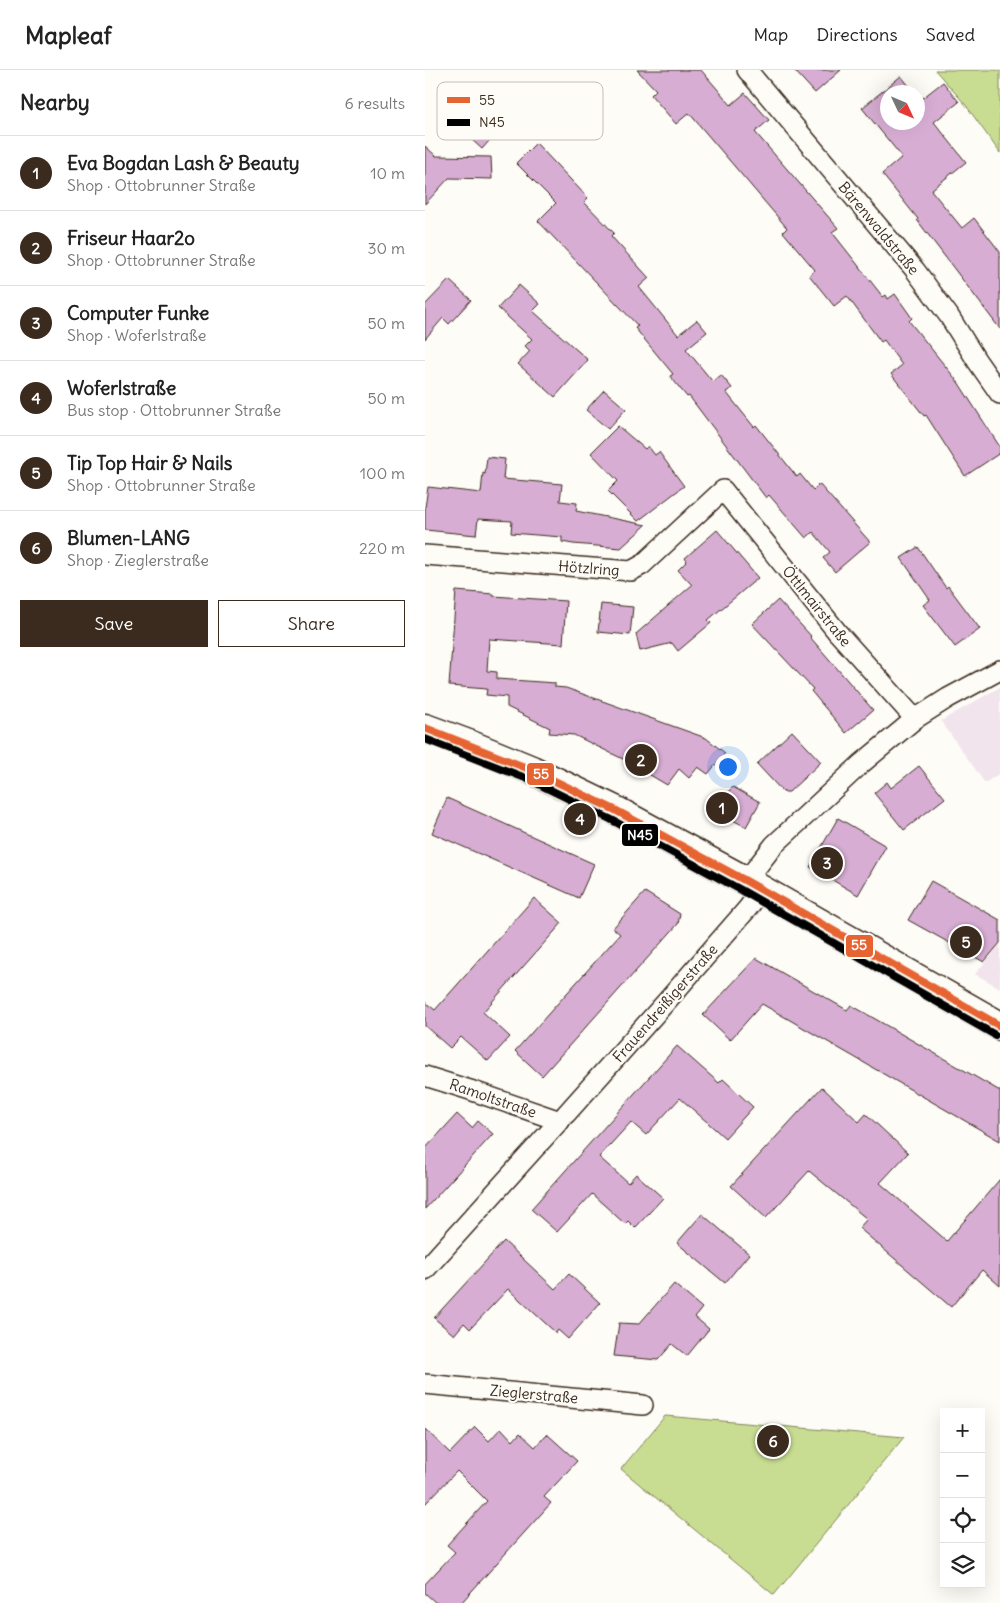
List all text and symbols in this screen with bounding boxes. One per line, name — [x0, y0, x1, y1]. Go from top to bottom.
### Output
text: Mapleaf — [25, 20, 112, 50]
text: Map — [753, 23, 788, 46]
text: Directions — [816, 23, 898, 46]
text: Saved — [926, 23, 975, 46]
legend — [437, 82, 603, 140]
north arrow — [880, 85, 925, 130]
text: Nearby — [20, 89, 90, 116]
text: 55 — [479, 91, 495, 109]
text: 6 results — [344, 93, 405, 113]
text: N45 — [479, 113, 505, 131]
text: Eva Bogdan Lash & Beauty — [67, 151, 300, 175]
text: 1 — [33, 163, 39, 183]
text: 10 m — [370, 163, 405, 183]
text: Shop · Ottobrunner Straße — [67, 175, 256, 195]
street label: Bärenwaldstraße — [834, 177, 924, 279]
text: Friseur Haar2o — [67, 226, 195, 250]
text: 2 — [32, 238, 40, 258]
text: 30 m — [368, 238, 405, 258]
text: Shop · Ottobrunner Straße — [67, 250, 256, 270]
text: Computer Funke — [67, 301, 209, 325]
text: 3 — [31, 313, 41, 333]
text: 50 m — [367, 313, 405, 333]
text: Shop · Woferlstraße — [67, 325, 206, 345]
text: Woferlstraße — [67, 376, 176, 400]
text: 4 — [31, 388, 41, 408]
text: 50 m — [367, 388, 405, 408]
text: Bus stop · Ottobrunner Straße — [67, 400, 281, 420]
text: Tip Top Hair & Nails — [67, 451, 232, 475]
text: 5 — [31, 463, 41, 483]
text: 100 m — [360, 463, 405, 483]
text: Shop · Ottobrunner Straße — [67, 475, 256, 495]
text: Blumen-LANG — [67, 526, 190, 550]
text: 6 — [31, 538, 41, 558]
text: 220 m — [359, 538, 405, 558]
text: Shop · Zieglerstraße — [67, 550, 209, 570]
street label: Hötzlring — [558, 556, 620, 580]
street label: Öttlmairstraße — [778, 562, 856, 650]
button: Save — [20, 600, 208, 647]
button: Share — [218, 600, 405, 647]
pin: 2 — [625, 741, 657, 779]
your location — [715, 754, 741, 780]
line badge: 55 — [526, 762, 555, 786]
text: 55 — [533, 765, 549, 783]
pin: 1 — [706, 789, 738, 827]
pin: 4 — [564, 800, 596, 838]
line badge: N45 — [621, 823, 659, 847]
text: N45 — [627, 826, 653, 844]
pin: 3 — [811, 844, 843, 882]
pin: 5 — [950, 923, 982, 961]
line badge: 55 — [845, 934, 874, 958]
text: 55 — [851, 936, 867, 954]
street label: Frauendreißigerstraße — [608, 940, 722, 1066]
street label: Ramoltstraße — [447, 1074, 539, 1122]
street label: Zieglerstraße — [489, 1381, 579, 1407]
map controls — [940, 1408, 985, 1588]
button: + — [940, 1408, 985, 1453]
pin: 6 — [757, 1422, 789, 1460]
button: − — [940, 1453, 985, 1498]
button: locate — [940, 1498, 985, 1543]
button: layers — [940, 1543, 985, 1588]

